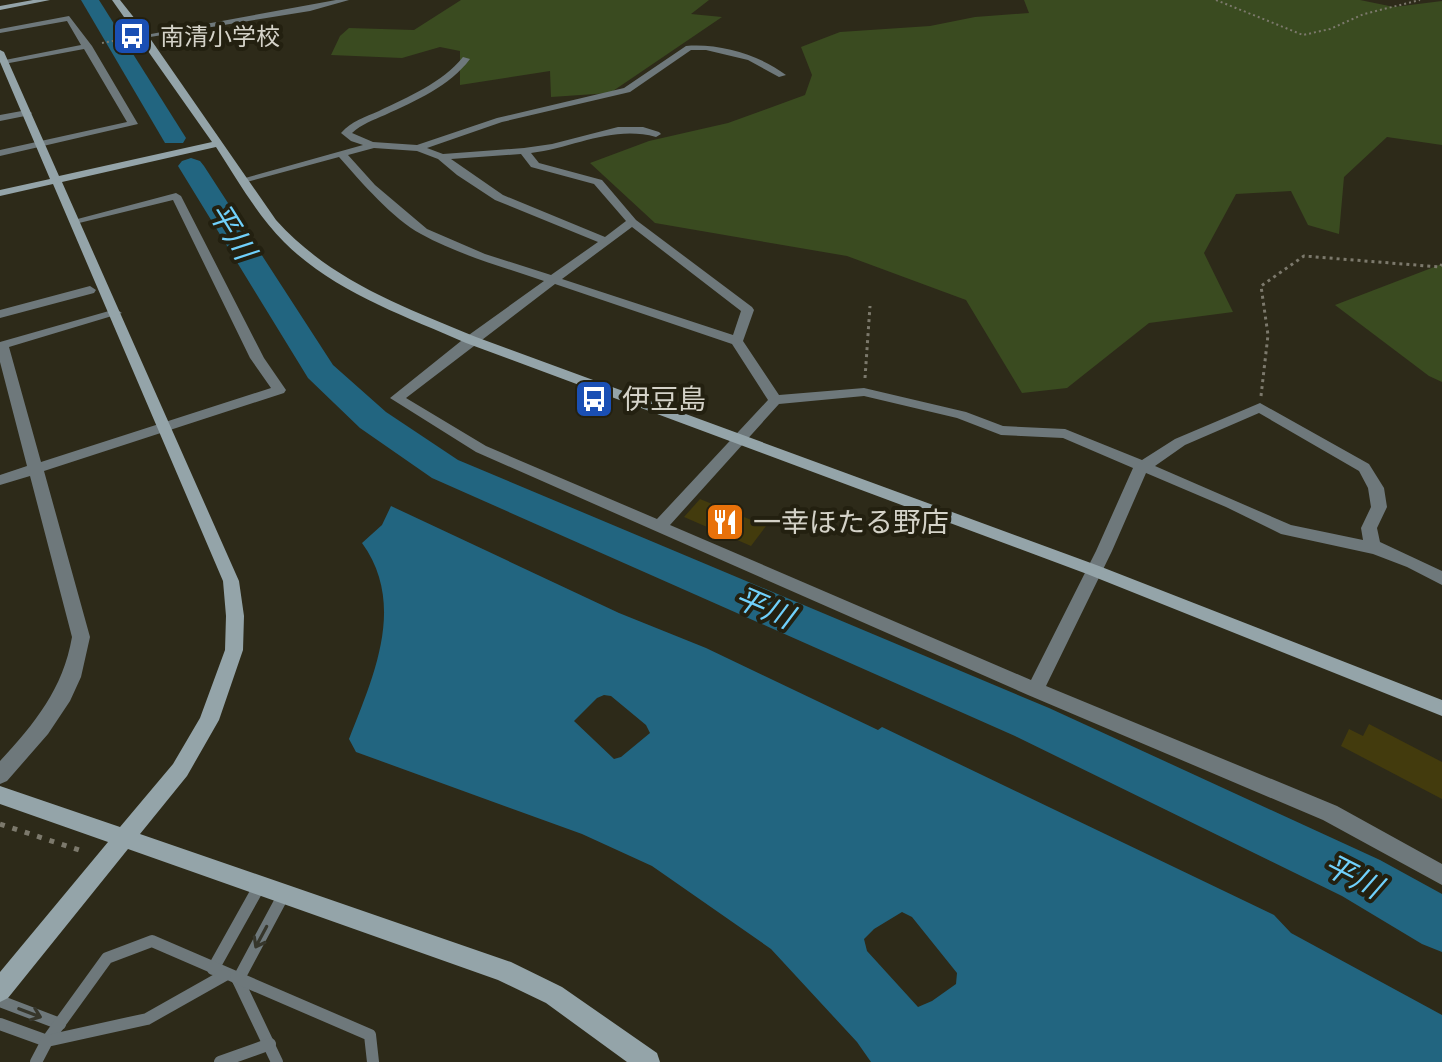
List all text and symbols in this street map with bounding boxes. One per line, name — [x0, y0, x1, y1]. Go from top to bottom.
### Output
bus stop icon: 南清小学校 — [111, 15, 153, 57]
place label: 南清小学校 — [160, 22, 280, 51]
water label: 平川 — [200, 196, 265, 269]
bus stop icon: 伊豆島 — [573, 378, 615, 420]
place label: 伊豆島 — [622, 382, 706, 416]
restaurant icon: 一幸ほたる野店 — [704, 501, 746, 543]
place label: 一幸ほたる野店 — [753, 505, 949, 539]
water label: 平川 — [729, 578, 802, 637]
water label: 平川 — [1318, 846, 1391, 907]
one-way arrow — [253, 924, 269, 948]
one-way arrow — [17, 1007, 42, 1021]

